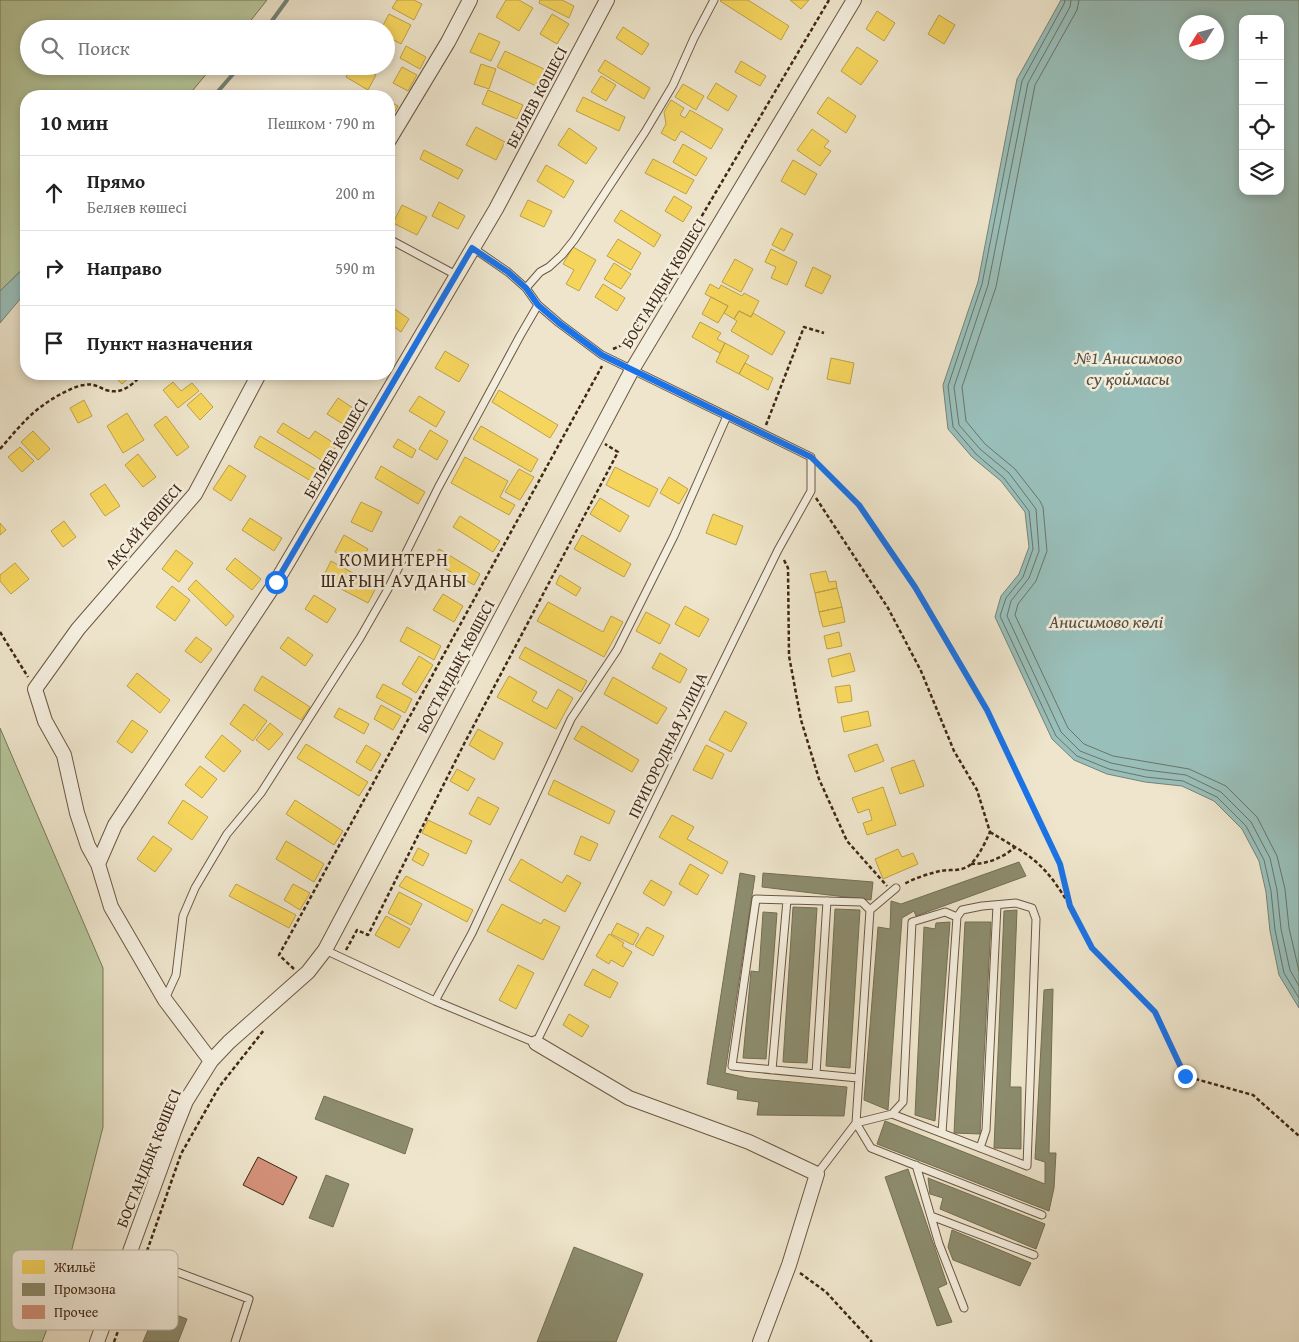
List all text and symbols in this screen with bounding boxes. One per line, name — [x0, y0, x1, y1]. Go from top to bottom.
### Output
north arrow — [1179, 15, 1224, 60]
map controls — [1239, 15, 1284, 195]
button: + — [1239, 15, 1284, 60]
search box — [20, 20, 395, 75]
icon: search — [38, 34, 66, 62]
text: Поиск — [78, 34, 130, 62]
street label: БЕЛЯЕВ КӨШЕСІ — [499, 42, 573, 152]
button: − — [1239, 60, 1284, 105]
button: locate — [1239, 105, 1284, 150]
text: 10 мин — [40, 107, 108, 138]
text: Пешком · 790 m — [268, 111, 375, 135]
button: layers — [1239, 150, 1284, 195]
text: Прямо — [87, 167, 145, 195]
icon: ahead — [40, 179, 68, 207]
text: 200 m — [335, 181, 375, 205]
text: Беляев көшесі — [87, 195, 187, 219]
street label: БОСТАНДЫҚ КӨШЕСІ — [615, 213, 711, 352]
icon: right — [40, 254, 68, 282]
text: Направо — [87, 254, 162, 282]
text: 590 m — [335, 256, 375, 280]
icon: arrive — [40, 329, 68, 357]
text: Пункт назначения — [87, 329, 253, 357]
water label: №1 Анисимово су қоймасы — [1073, 344, 1182, 392]
street label: БЕЛЯЕВ КӨШЕСІ — [297, 393, 373, 503]
street label: АҚСАЙ КӨШЕСІ — [99, 478, 187, 574]
district label: КОМИНТЕРН ШАҒЫН АУДАНЫ — [321, 546, 467, 594]
route start — [265, 571, 288, 594]
street label: БОСТАНДЫҚ КӨШЕСІ — [410, 595, 500, 737]
water label: Анисимово көлі — [1048, 608, 1163, 635]
street label: ПРИГОРОДНАЯ УЛИЦА — [621, 668, 713, 822]
route end — [1174, 1065, 1197, 1088]
street label: БОСТАНДЫҚ КӨШЕСІ — [109, 1085, 187, 1231]
legend — [12, 1250, 178, 1330]
text: Жильё — [53, 1257, 96, 1277]
text: Промзона — [54, 1279, 116, 1299]
text: Прочее — [54, 1302, 99, 1322]

